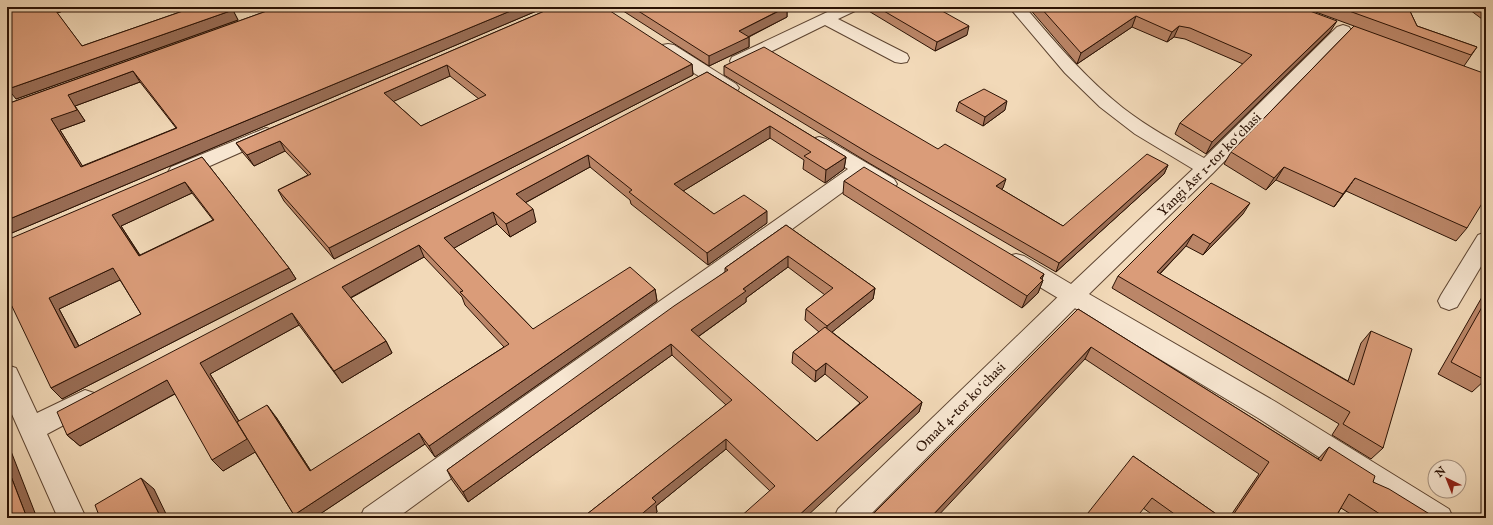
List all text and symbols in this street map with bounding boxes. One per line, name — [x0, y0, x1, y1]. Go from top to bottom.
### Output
street label: Yangi Asr 1-tor koʻchasi — [1154, 109, 1266, 220]
street label: Omad 4-tor koʻchasi — [912, 359, 1010, 457]
north arrow — [1427, 459, 1467, 499]
text: N — [1432, 464, 1449, 481]

